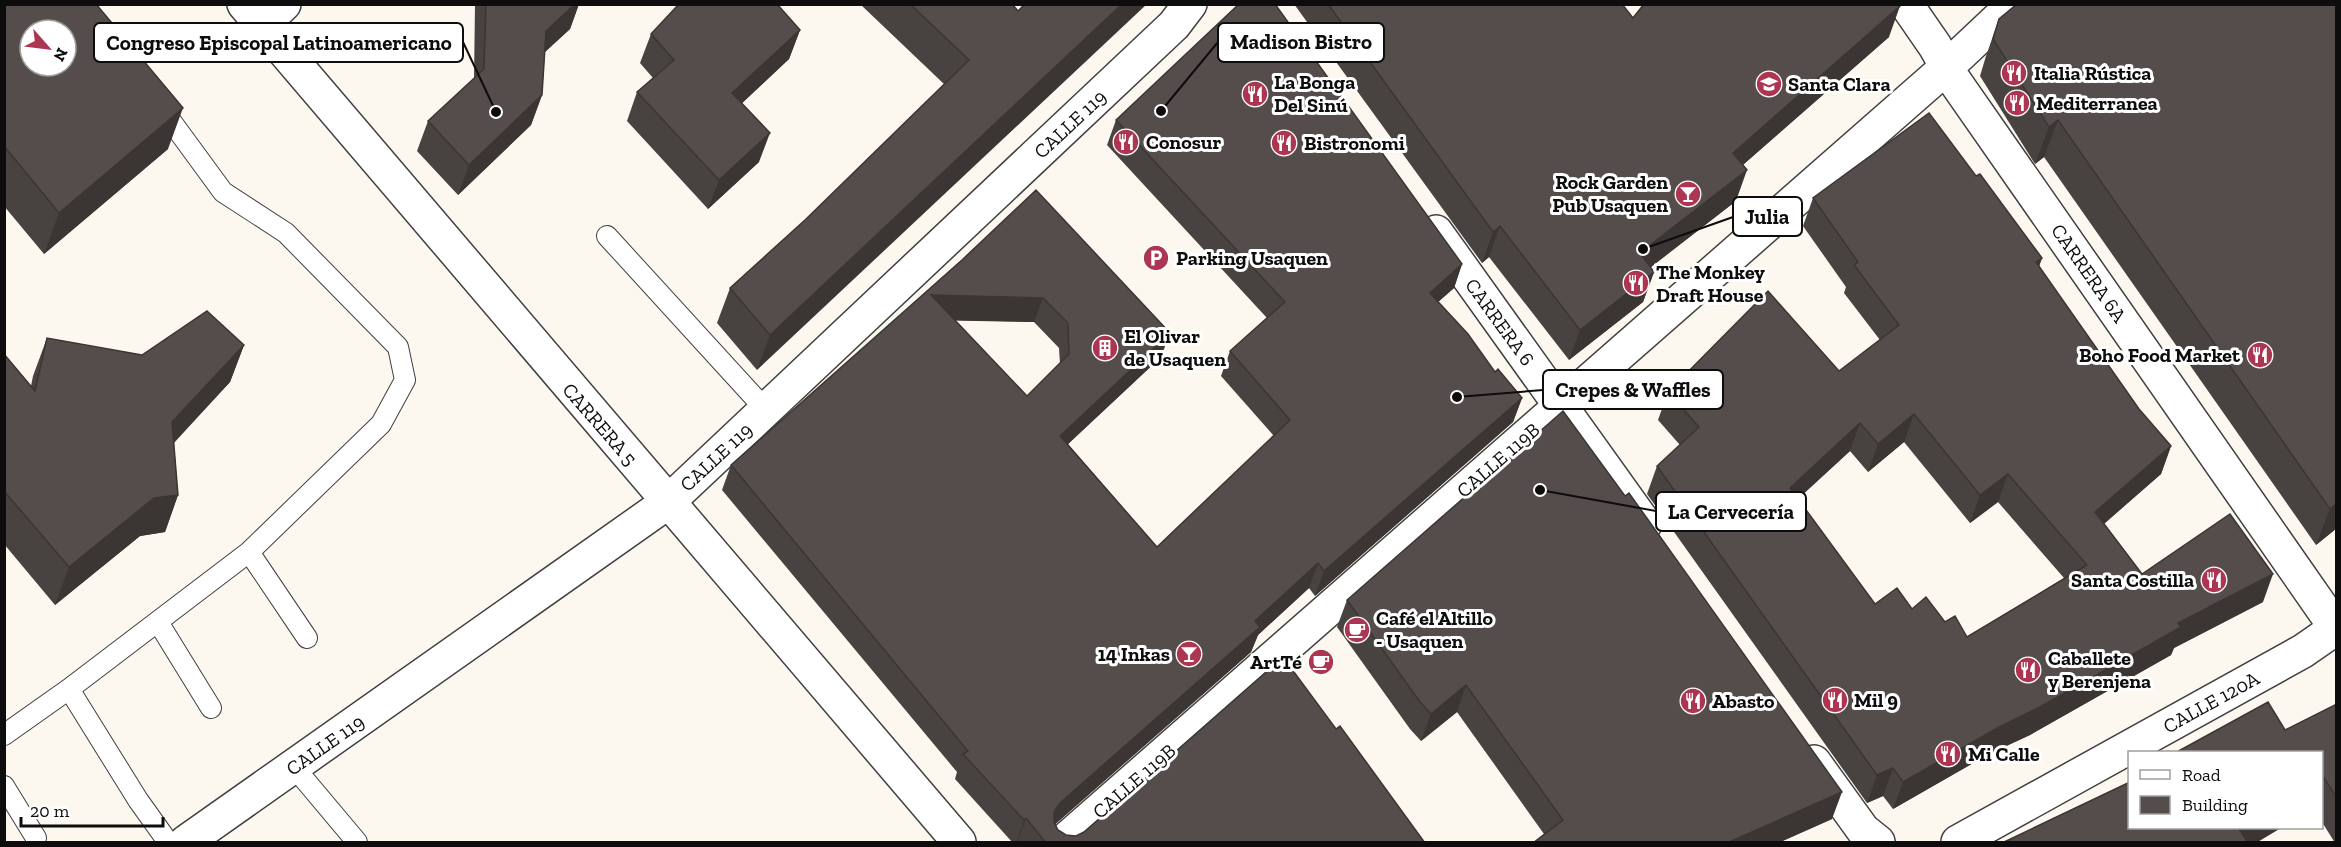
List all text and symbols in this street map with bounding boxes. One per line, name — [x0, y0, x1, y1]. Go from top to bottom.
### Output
north arrow — [18, 18, 78, 78]
callout: Congreso Episcopal Latinoamericano — [94, 23, 463, 62]
callout: Madison Bistro — [1218, 23, 1384, 62]
text: Madison Bistro — [1230, 29, 1372, 54]
text: Congreso Episcopal Latinoamericano — [106, 30, 452, 55]
text: N — [50, 45, 72, 65]
restaurant icon: Italia Rústica — [1999, 58, 2029, 88]
place label: Italia Rústica — [2034, 61, 2151, 85]
school or university icon: Santa Clara — [1754, 69, 1784, 99]
place label: La Bonga Del Sinú — [1274, 70, 1355, 117]
place label: Santa Clara — [1788, 72, 1891, 96]
restaurant icon: La Bonga Del Sinú — [1240, 79, 1270, 109]
street label: CALLE 119 — [1029, 85, 1111, 163]
restaurant icon: Mediterranea — [2002, 88, 2032, 118]
place label: Mediterranea — [2036, 91, 2158, 115]
restaurant icon: Conosur — [1111, 127, 1141, 157]
restaurant icon: Bistronomi — [1269, 128, 1299, 158]
place label: Conosur — [1146, 130, 1222, 154]
place label: Bistronomi — [1304, 131, 1405, 155]
place label: Rock Garden Pub Usaquen — [1552, 170, 1668, 217]
bar icon: Rock Garden Pub Usaquen — [1673, 179, 1703, 209]
callout: Julia — [1733, 197, 1802, 236]
text: Julia — [1745, 204, 1790, 229]
street label: CARRERA 6A — [2046, 219, 2132, 328]
parking icon: Parking Usaquen — [1141, 243, 1171, 273]
place label: Parking Usaquen — [1176, 246, 1328, 270]
place label: The Monkey Draft House — [1656, 260, 1765, 307]
restaurant icon: The Monkey Draft House — [1621, 268, 1651, 298]
street label: CARRERA 6 — [1460, 274, 1540, 370]
place label: El Olivar de Usaquen — [1124, 324, 1226, 371]
building icon: El Olivar de Usaquen — [1090, 333, 1120, 363]
restaurant icon: Boho Food Market — [2245, 340, 2275, 370]
place label: Boho Food Market — [2079, 343, 2241, 367]
callout: Crepes & Waffles — [1543, 370, 1723, 409]
text: Crepes & Waffles — [1555, 377, 1711, 402]
street label: CARRERA 5 — [558, 378, 642, 470]
street label: CALLE 119B — [1452, 417, 1544, 503]
street label: CALLE 119 — [675, 418, 757, 496]
callout: La Cervecería — [1656, 492, 1806, 531]
text: La Cervecería — [1668, 499, 1795, 524]
restaurant icon: Santa Costilla — [2199, 565, 2229, 595]
place label: Santa Costilla — [2071, 568, 2194, 592]
place label: Café el Altillo - Usaquen — [1376, 606, 1493, 653]
cafe icon: Café el Altillo - Usaquen — [1342, 615, 1372, 645]
bar icon: 14 Inkas — [1174, 639, 1204, 669]
place label: 14 Inkas — [1098, 642, 1170, 666]
place label: Caballete y Berenjena — [2048, 646, 2151, 693]
cafe icon: ArtTé — [1306, 647, 1336, 677]
place label: ArtTé — [1250, 650, 1302, 674]
restaurant icon: Caballete y Berenjena — [2013, 655, 2043, 685]
street label: CALLE 120A — [2159, 665, 2264, 738]
restaurant icon: Mil 9 — [1820, 685, 1850, 715]
restaurant icon: Abasto — [1678, 686, 1708, 716]
place label: Mil 9 — [1854, 688, 1898, 712]
place label: Abasto — [1712, 689, 1775, 713]
street label: CALLE 119 — [281, 709, 369, 781]
street label: CALLE 119B — [1088, 738, 1180, 824]
restaurant icon: Mi Calle — [1933, 739, 1963, 769]
place label: Mi Calle — [1968, 742, 2040, 766]
legend — [2128, 751, 2323, 829]
text: Road — [2182, 764, 2221, 786]
scale bar — [21, 790, 164, 828]
text: Building — [2182, 794, 2248, 816]
text: 20 m — [30, 800, 70, 822]

